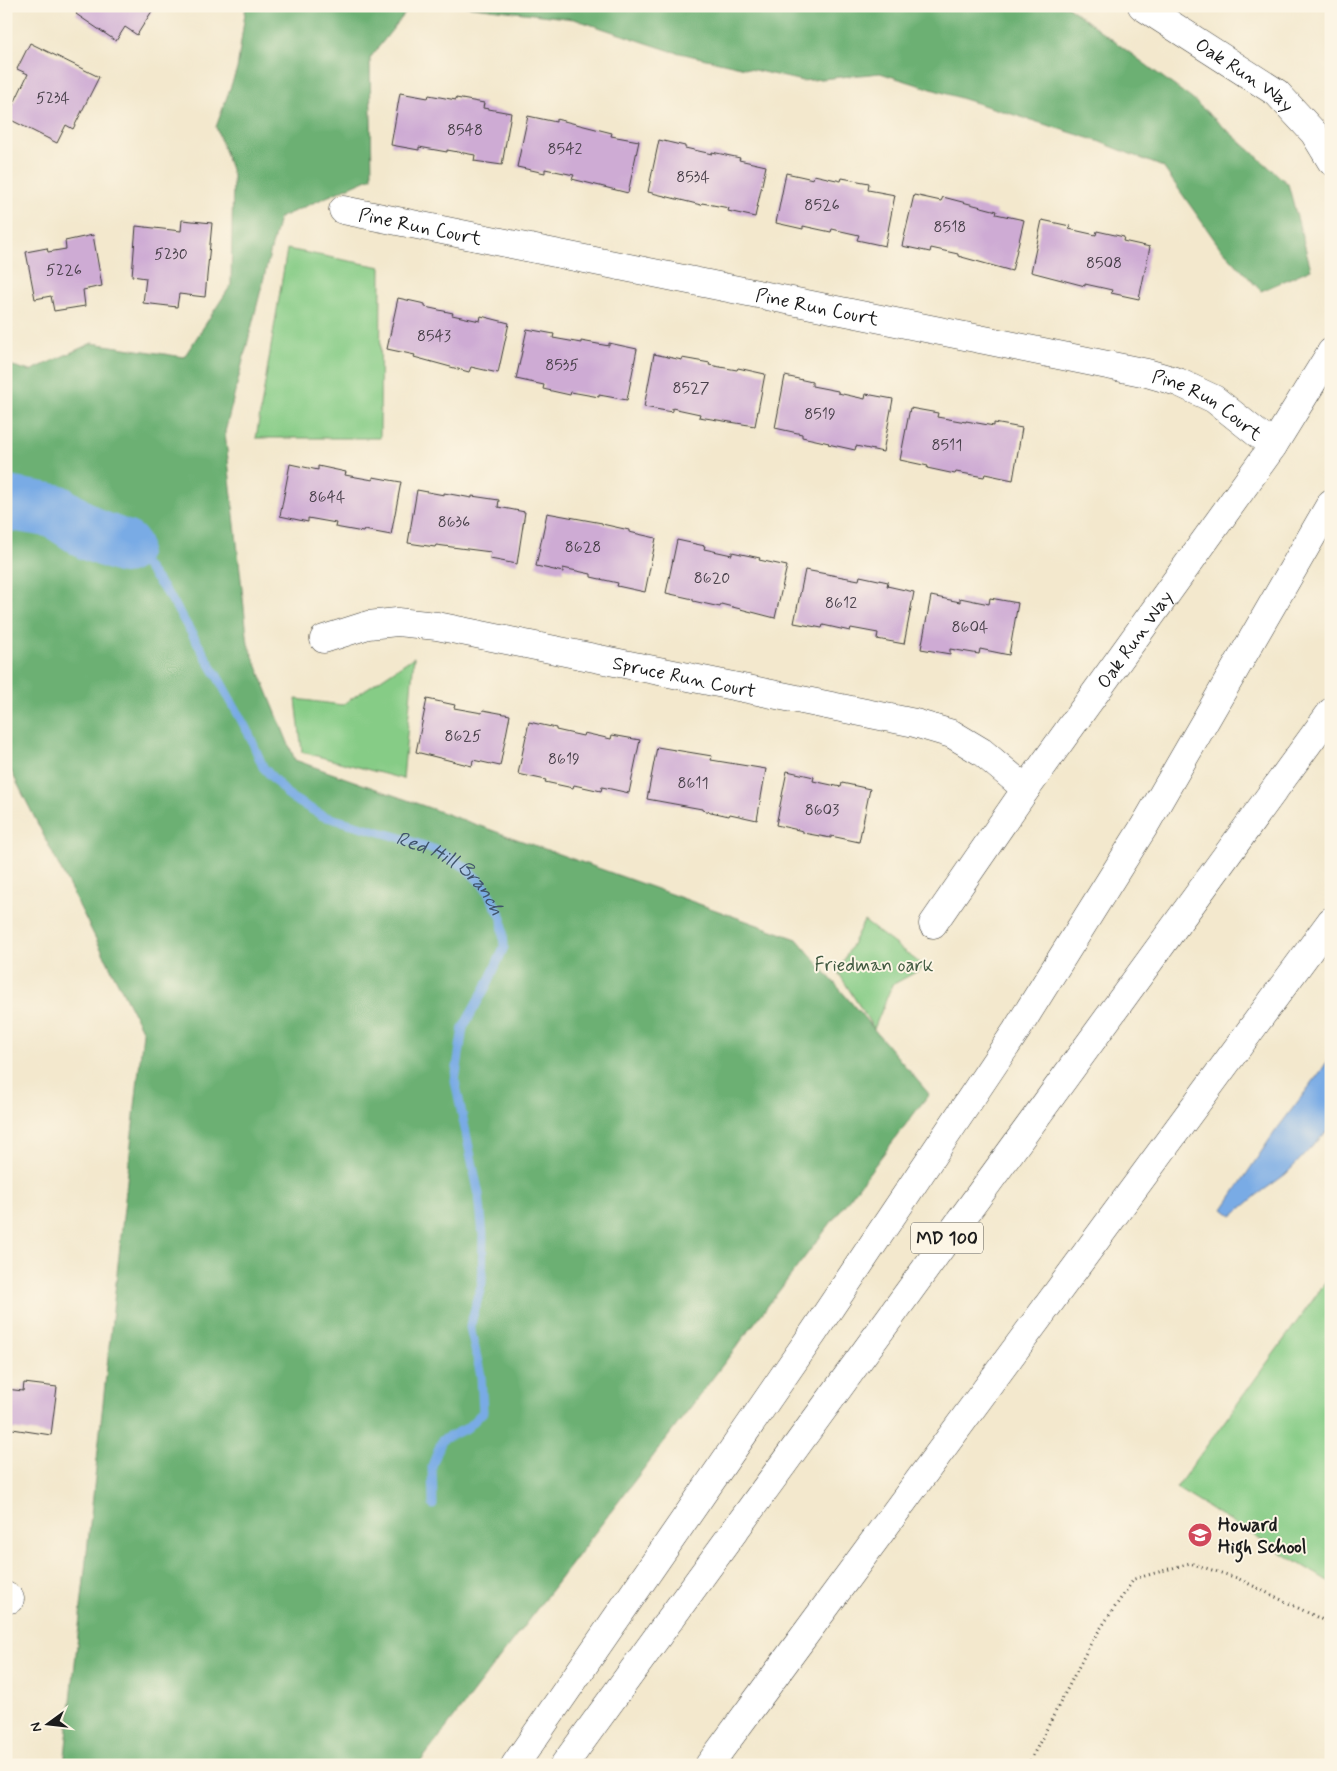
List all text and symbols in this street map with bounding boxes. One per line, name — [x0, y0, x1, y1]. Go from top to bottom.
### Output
street label: Oak Run Way — [1190, 33, 1299, 118]
house number: 5234 — [36, 88, 70, 109]
house number: 8548 — [447, 120, 483, 141]
house number: 8542 — [548, 139, 583, 160]
house number: 8534 — [676, 167, 710, 188]
house number: 8526 — [804, 195, 840, 216]
street label: Pine Run Court — [356, 203, 484, 252]
house number: 8518 — [934, 217, 966, 238]
house number: 5230 — [154, 244, 188, 265]
house number: 8508 — [1086, 253, 1122, 274]
house number: 5226 — [46, 260, 82, 281]
street label: Pine Run Court — [753, 283, 881, 332]
house number: 8543 — [417, 326, 451, 347]
house number: 8535 — [545, 355, 579, 376]
street label: Pine Run Court — [1149, 364, 1267, 447]
house number: 8527 — [673, 378, 710, 399]
house number: 8519 — [804, 404, 836, 425]
house number: 8511 — [932, 435, 962, 456]
house number: 8644 — [309, 487, 345, 508]
house number: 8636 — [438, 512, 470, 533]
house number: 8628 — [565, 537, 601, 558]
house number: 8620 — [694, 568, 730, 589]
street label: Oak Run Way — [1092, 586, 1179, 694]
house number: 8612 — [825, 593, 857, 614]
house number: 8604 — [952, 617, 988, 638]
street label: Spruce Run Court — [610, 651, 758, 704]
house number: 8625 — [444, 726, 482, 747]
house number: 8619 — [548, 749, 580, 770]
house number: 8611 — [677, 773, 709, 794]
house number: 8603 — [805, 800, 839, 821]
water label: Red Hill Branch — [392, 825, 510, 921]
park label: Friedman oark — [814, 953, 934, 978]
road number: MD 100 — [911, 1222, 983, 1254]
place label: Howard High School — [1218, 1513, 1307, 1563]
school or university icon: Howard High School — [1187, 1522, 1213, 1548]
north arrow — [22, 1698, 72, 1748]
text: N — [27, 1720, 46, 1734]

